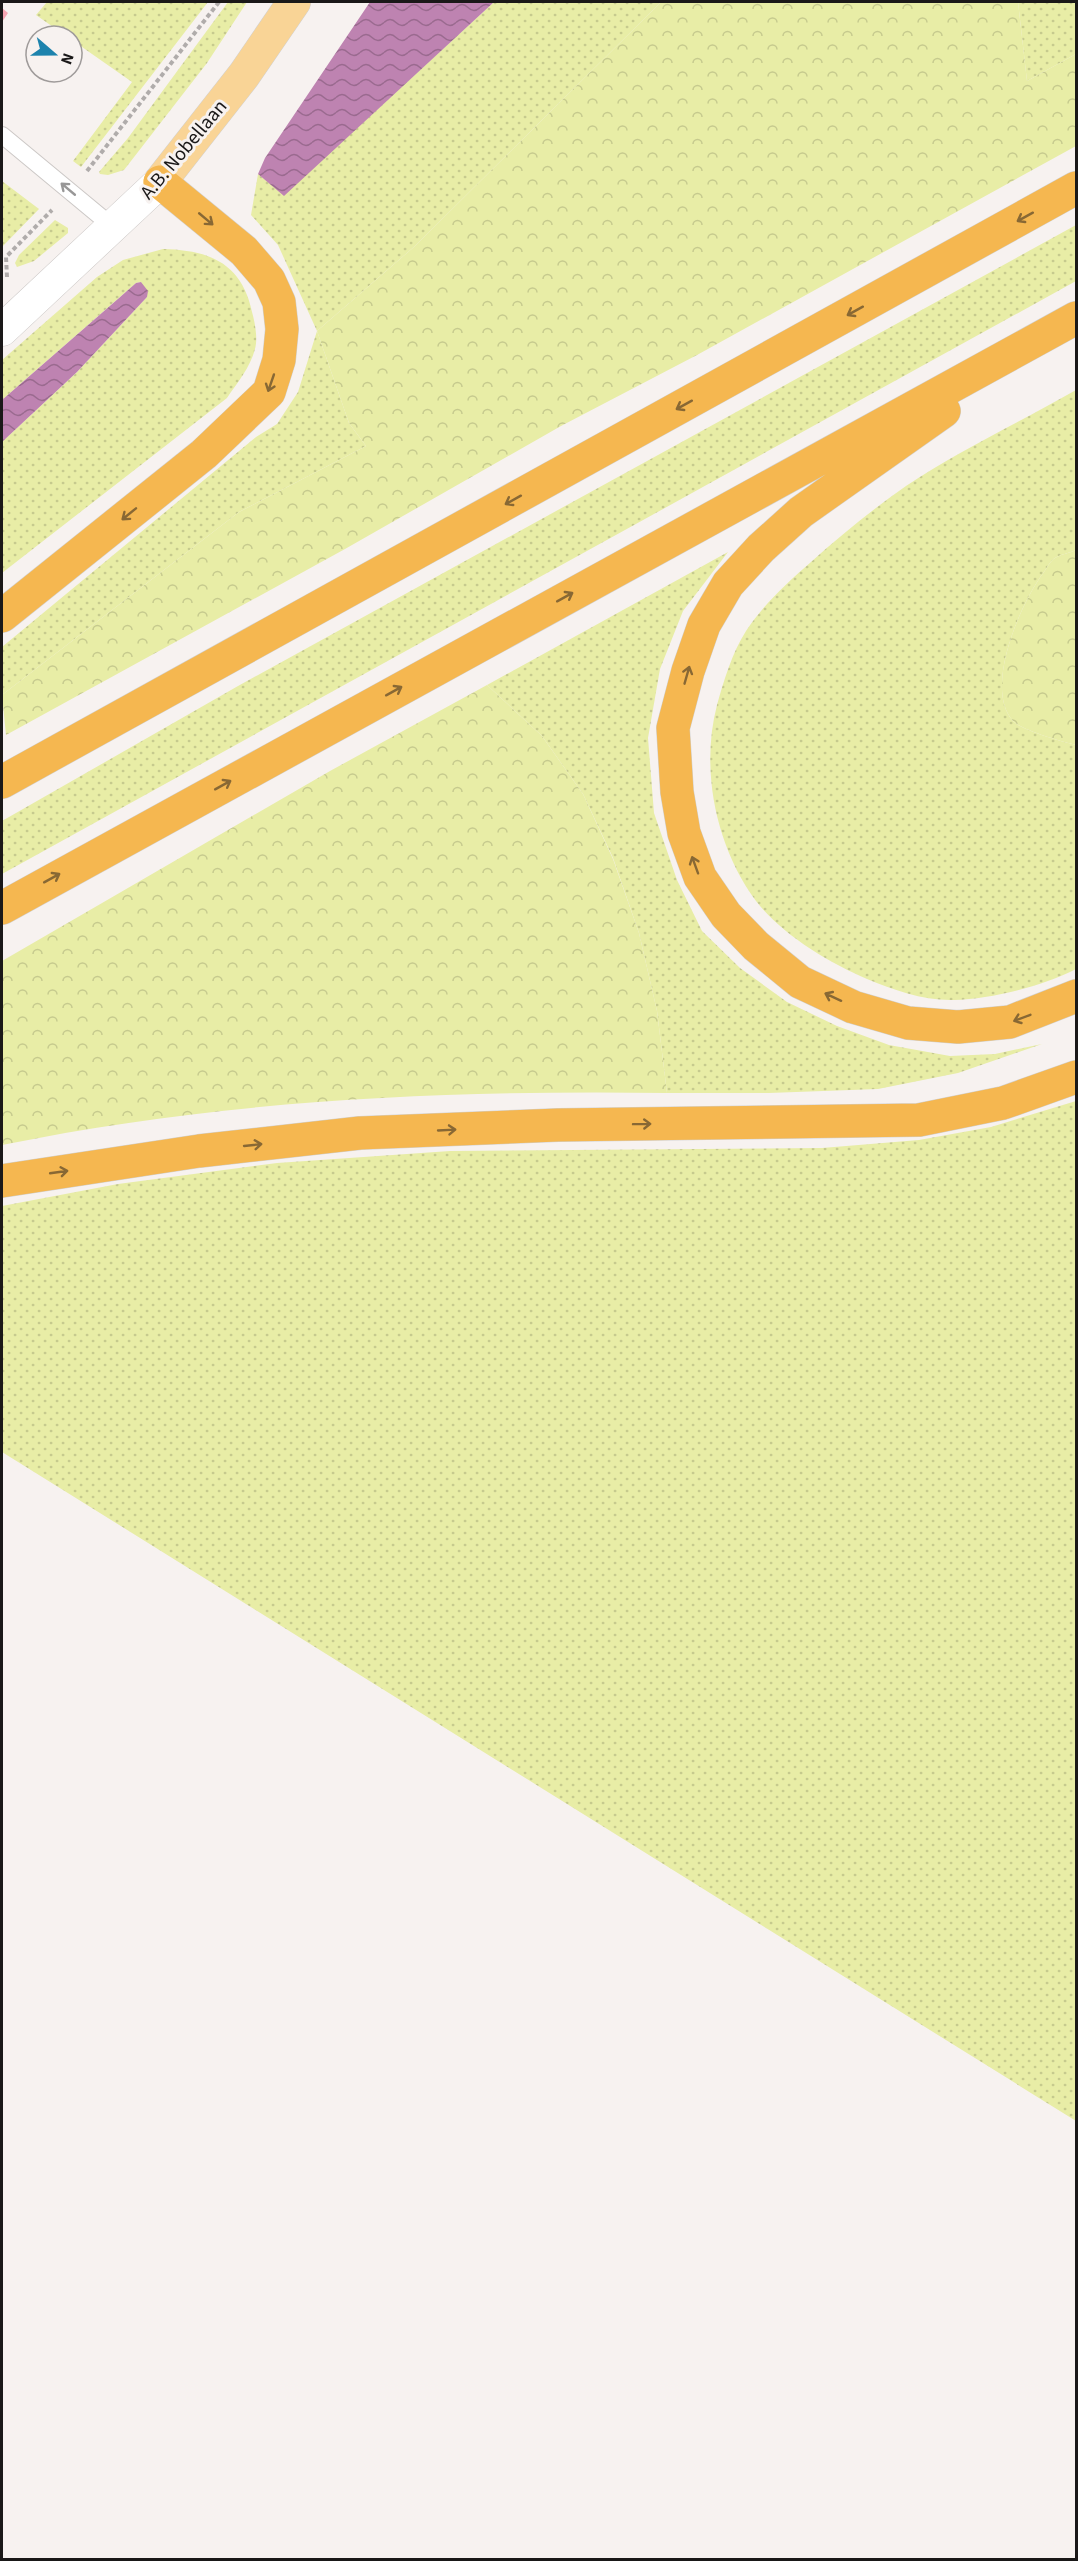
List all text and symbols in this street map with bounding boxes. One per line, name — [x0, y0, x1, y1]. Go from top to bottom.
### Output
north arrow — [24, 24, 84, 84]
text: N — [55, 50, 79, 68]
street label: A.B. Nobellaan — [134, 94, 234, 206]
one-way arrow — [61, 182, 76, 196]
one-way arrow — [1017, 211, 1034, 223]
one-way arrow — [198, 213, 214, 226]
one-way arrow — [846, 306, 864, 317]
one-way arrow — [265, 373, 276, 392]
one-way arrow — [676, 399, 693, 411]
one-way arrow — [505, 494, 522, 506]
one-way arrow — [122, 508, 138, 521]
one-way arrow — [556, 591, 573, 603]
one-way arrow — [682, 665, 693, 684]
one-way arrow — [385, 685, 402, 697]
one-way arrow — [214, 779, 231, 791]
one-way arrow — [689, 856, 700, 875]
one-way arrow — [43, 872, 60, 884]
one-way arrow — [824, 991, 842, 1003]
one-way arrow — [1013, 1013, 1032, 1024]
one-way arrow — [631, 1118, 651, 1129]
one-way arrow — [436, 1124, 456, 1135]
one-way arrow — [242, 1140, 262, 1151]
one-way arrow — [49, 1167, 69, 1178]

